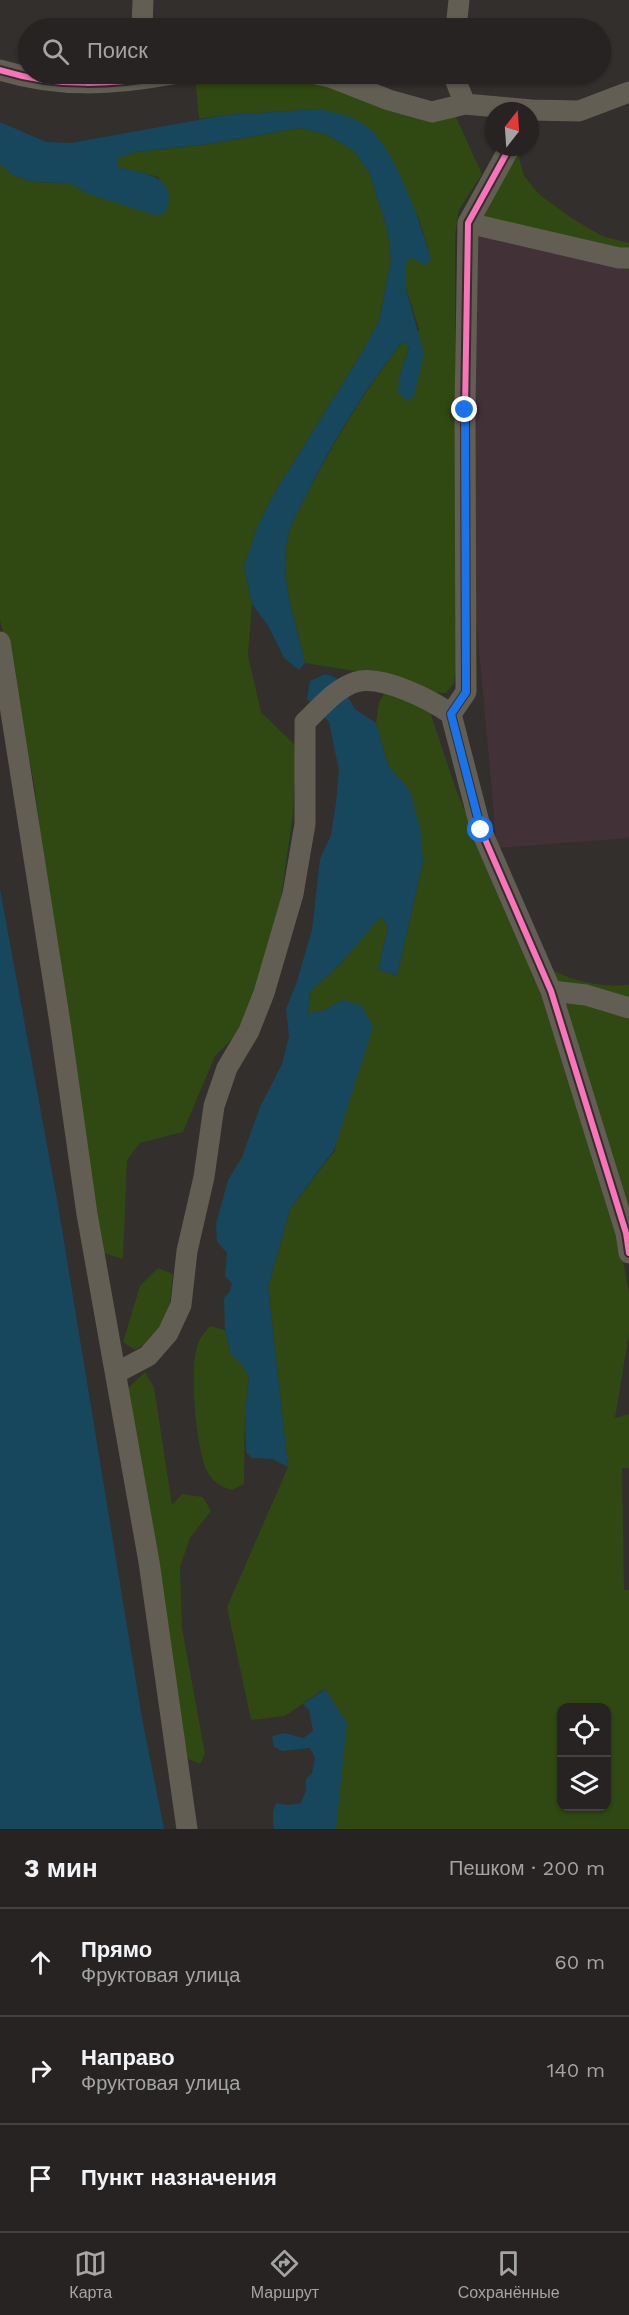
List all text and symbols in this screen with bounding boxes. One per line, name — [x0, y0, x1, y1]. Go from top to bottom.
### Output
search box — [18, 18, 611, 84]
icon: search — [39, 35, 72, 68]
text: Поиск — [87, 38, 148, 63]
north arrow — [485, 102, 539, 156]
route end — [451, 396, 477, 422]
route start — [467, 816, 493, 842]
map controls — [557, 1703, 611, 1811]
button: locate — [557, 1703, 611, 1757]
button: layers — [557, 1757, 611, 1811]
text: 3 мин — [24, 1853, 98, 1883]
text: Пешком · 200 m — [449, 1856, 605, 1880]
text: Прямо — [81, 1937, 152, 1962]
icon: ahead — [24, 1946, 57, 1979]
text: 60 m — [555, 1950, 605, 1974]
text: Фруктовая улица — [81, 1963, 240, 1987]
text: Направо — [81, 2045, 175, 2070]
icon: right — [24, 2054, 57, 2087]
text: 140 m — [547, 2058, 605, 2082]
text: Фруктовая улица — [81, 2071, 240, 2095]
icon: arrive — [24, 2162, 57, 2195]
text: Пункт назначения — [81, 2165, 277, 2190]
tab: Карта — [69, 2247, 112, 2302]
tab: Маршрут — [251, 2247, 319, 2302]
tab: Сохранённые — [458, 2247, 560, 2302]

